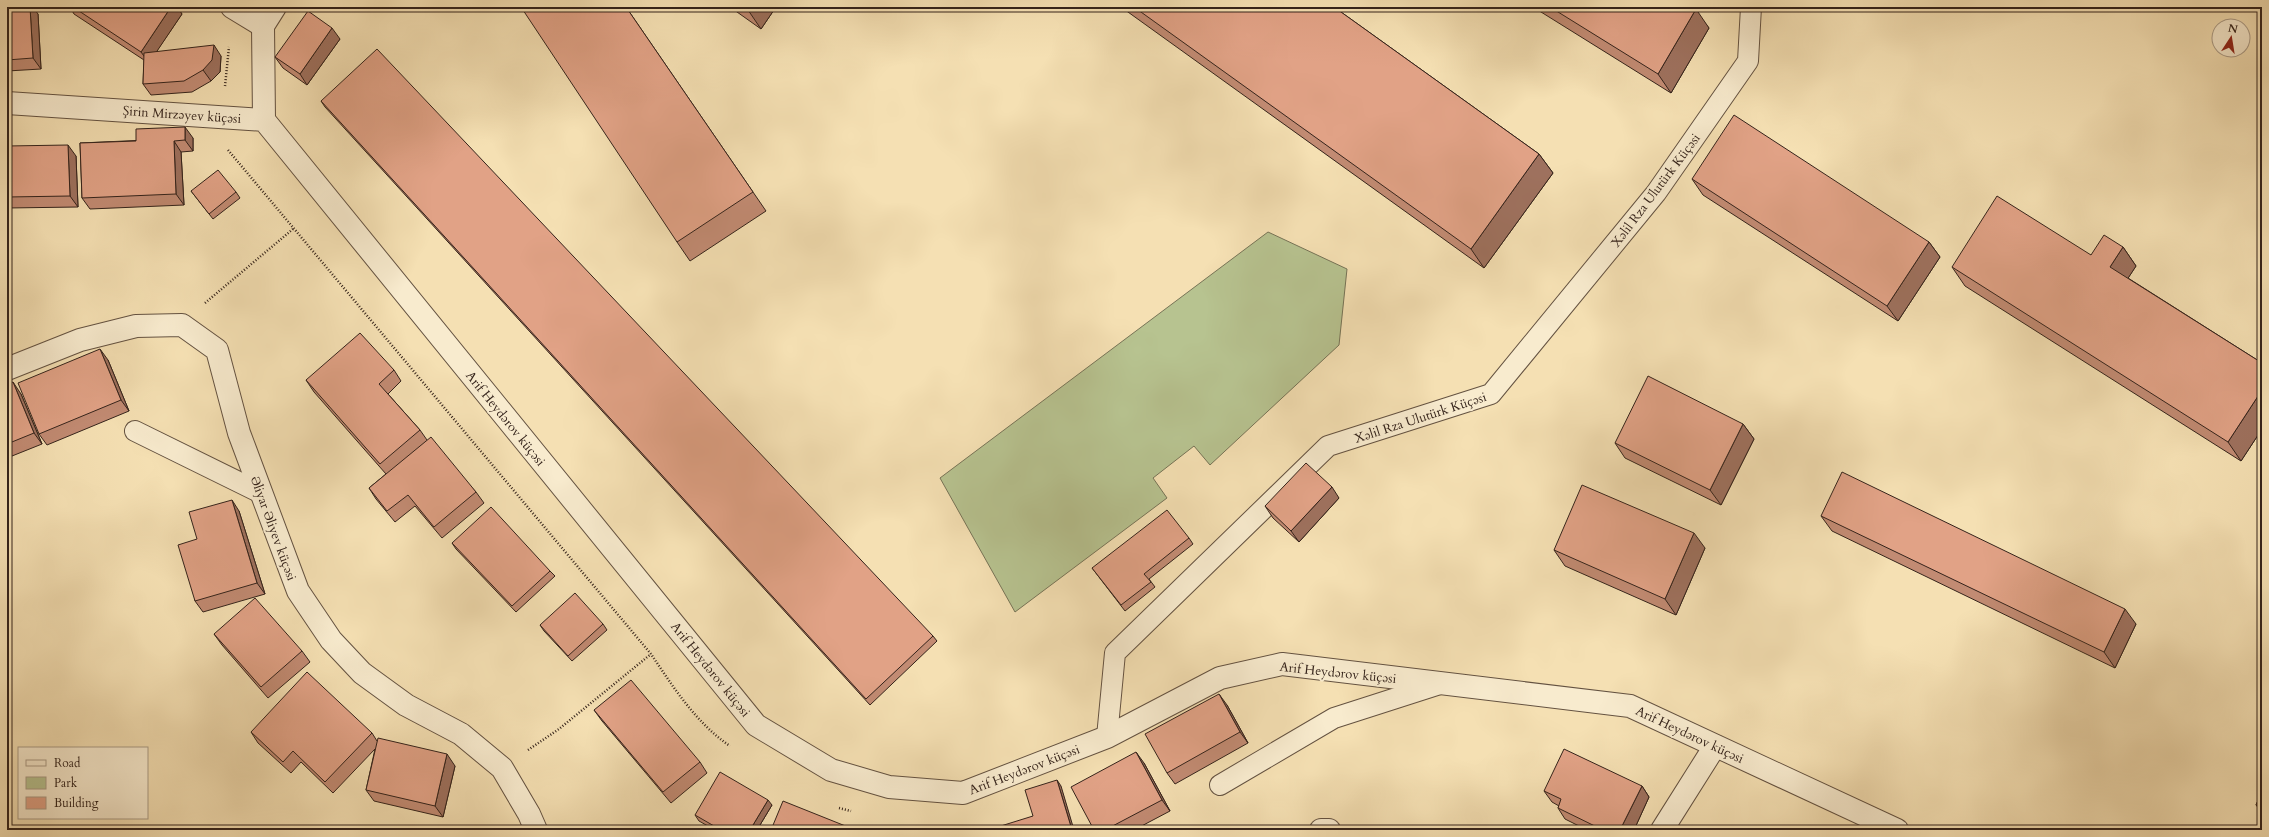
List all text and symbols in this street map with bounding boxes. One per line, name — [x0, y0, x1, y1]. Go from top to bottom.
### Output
north arrow — [2211, 18, 2251, 58]
text: N — [2227, 20, 2240, 37]
street label: Şirin Mirzəyev küçəsi — [122, 102, 242, 128]
street label: Xəlil Rza Ulutürk Küçəsi — [1607, 130, 1705, 251]
street label: Arif Heydərov küçəsi — [461, 367, 549, 470]
street label: Xəlil Rza Ulutürk Küçəsi — [1352, 388, 1489, 448]
street label: Əliyar Əliyev küçəsi — [246, 473, 300, 584]
street label: Arif Heydərov küçəsi — [666, 618, 754, 721]
street label: Arif Heydərov küçəsi — [1279, 658, 1398, 688]
street label: Arif Heydərov küçəsi — [1633, 702, 1747, 768]
street label: Arif Heydərov küçəsi — [966, 740, 1083, 799]
legend — [18, 747, 148, 819]
text: Road — [54, 755, 81, 771]
text: Park — [54, 775, 78, 791]
text: Building — [54, 795, 99, 811]

